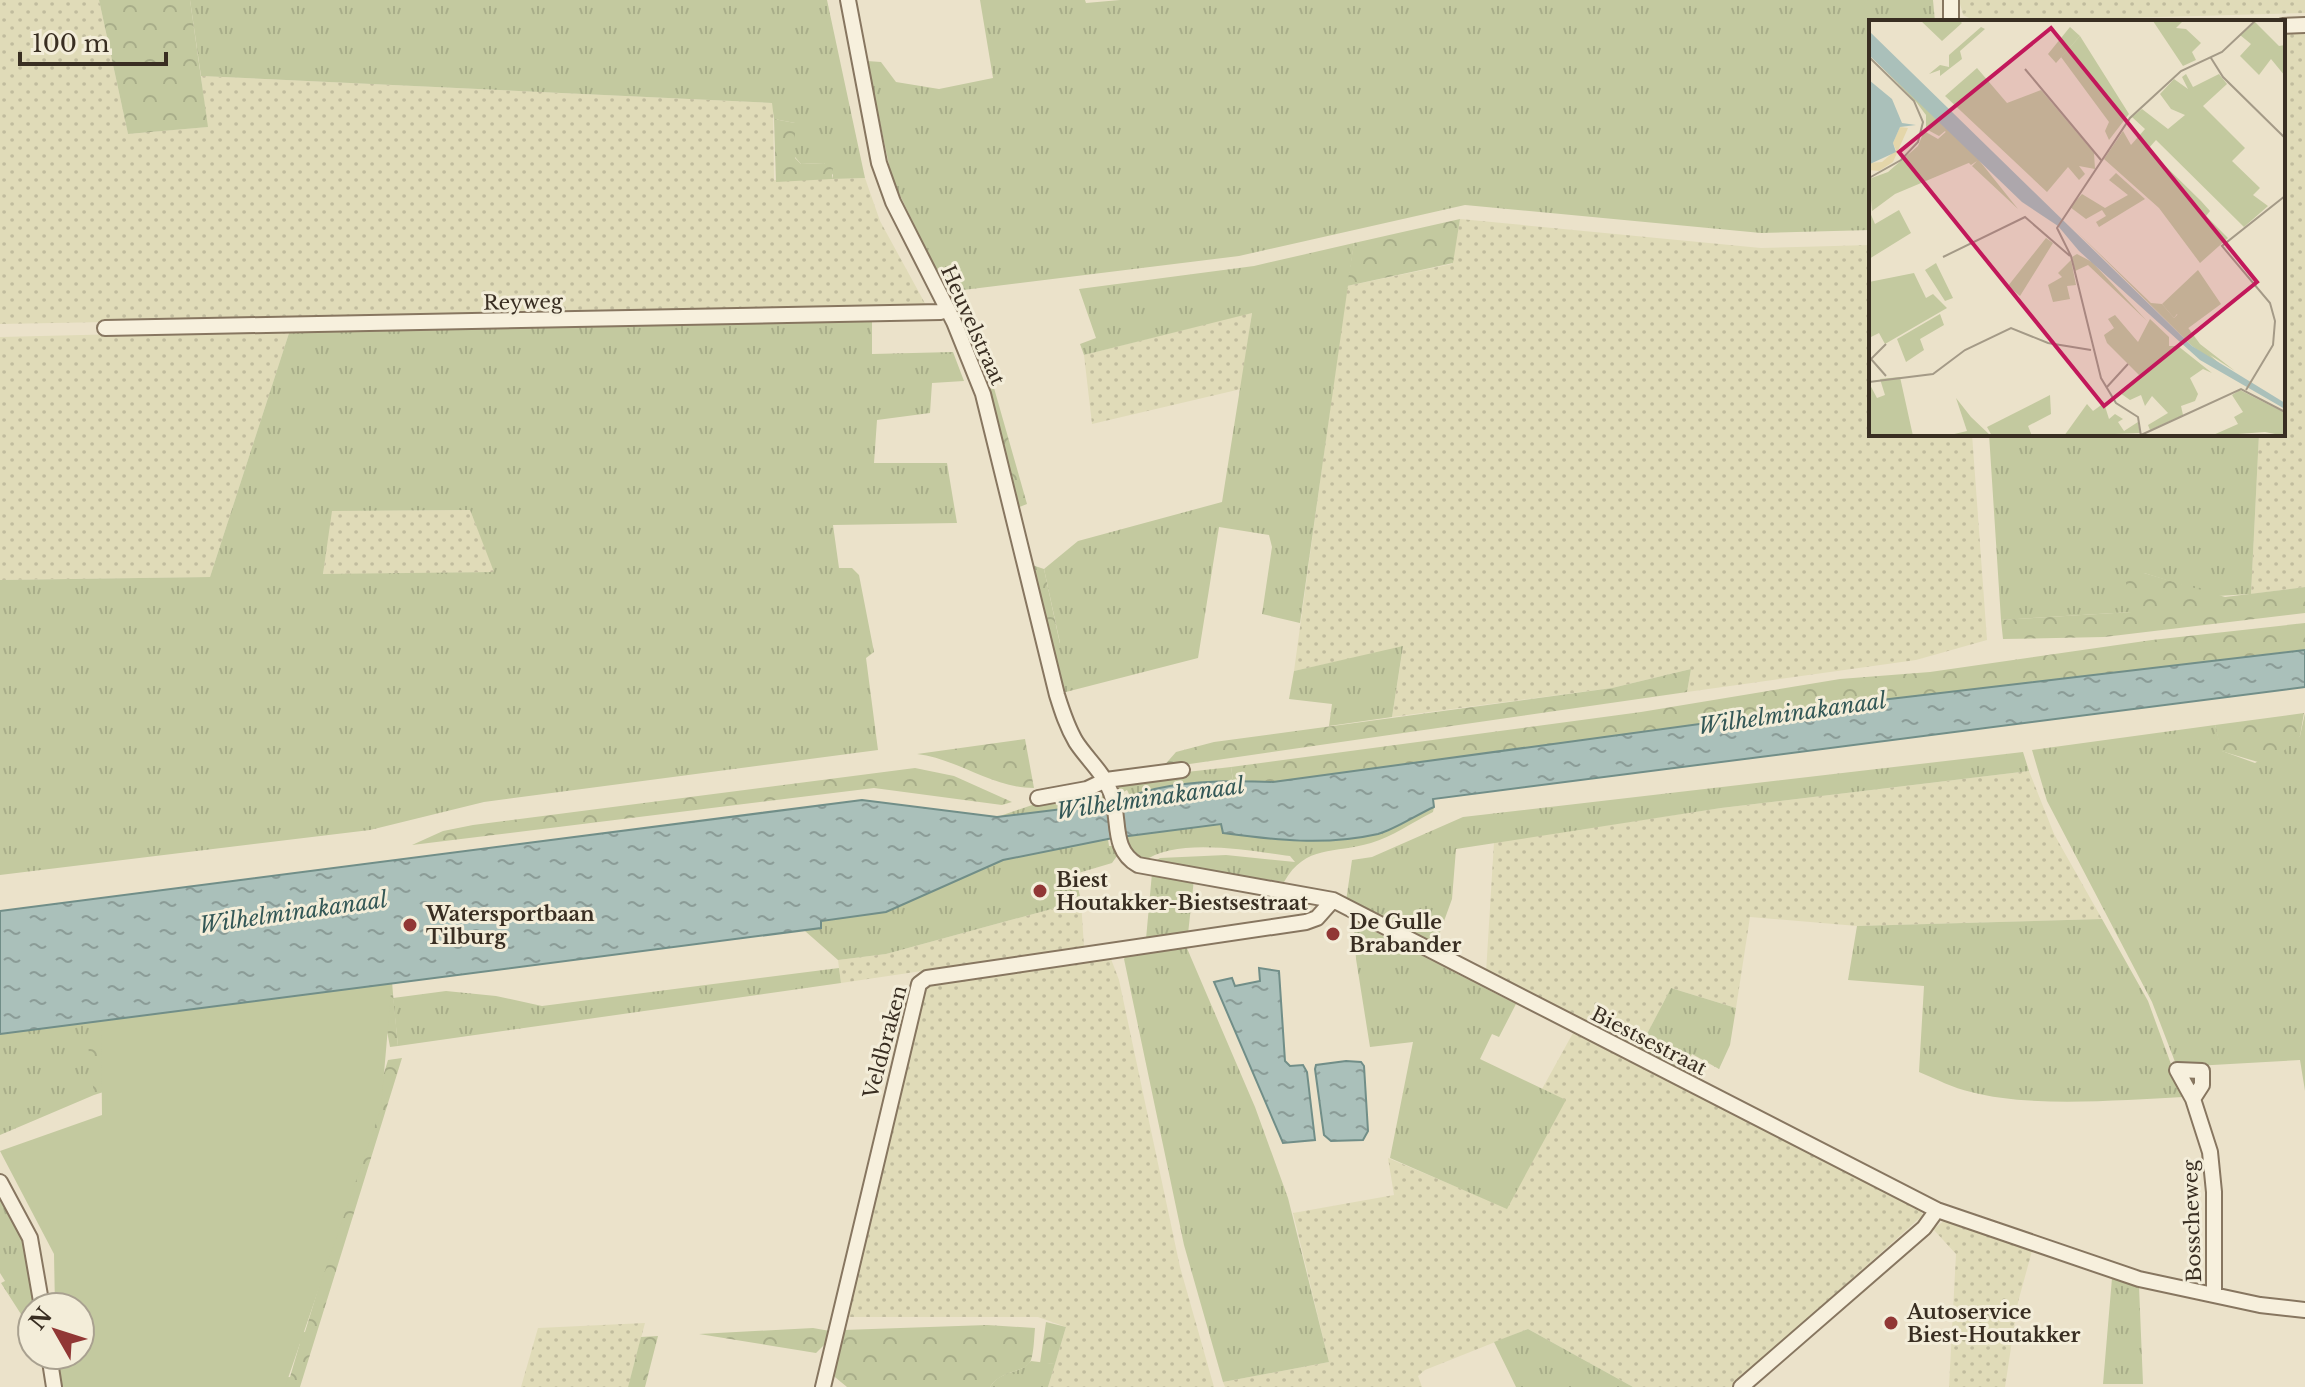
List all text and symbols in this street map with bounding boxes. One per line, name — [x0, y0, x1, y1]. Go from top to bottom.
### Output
scale bar — [20, 16, 166, 66]
inset map — [1869, 20, 2285, 436]
text: 100 m — [32, 29, 110, 58]
street label: Heuvelstraat — [936, 261, 1010, 389]
street label: Reyweg — [483, 289, 564, 315]
water label: Wilhelminakanaal — [1696, 687, 1888, 740]
water label: Wilhelminakanaal — [1054, 772, 1246, 825]
place label: Biest Houtakker-Biestsestraat — [1056, 868, 1308, 915]
marker: Biest Houtakker-Biestsestraat — [1031, 882, 1049, 900]
water label: Wilhelminakanaal — [197, 886, 389, 939]
place label: Watersportbaan Tilburg — [425, 902, 595, 949]
place label: De Gulle Brabander — [1349, 910, 1461, 957]
marker: Watersportbaan Tilburg — [401, 916, 419, 934]
marker: De Gulle Brabander — [1324, 925, 1342, 943]
street label: Veldbraken — [858, 983, 912, 1102]
street label: Biestsestraat — [1587, 1002, 1711, 1081]
street label: Bosscheweg — [2178, 1158, 2206, 1283]
north arrow — [16, 1291, 96, 1371]
place label: Autoservice Biest-Houtakker — [1906, 1300, 2080, 1347]
text: N — [24, 1302, 58, 1335]
marker: Autoservice Biest-Houtakker — [1882, 1314, 1900, 1332]

